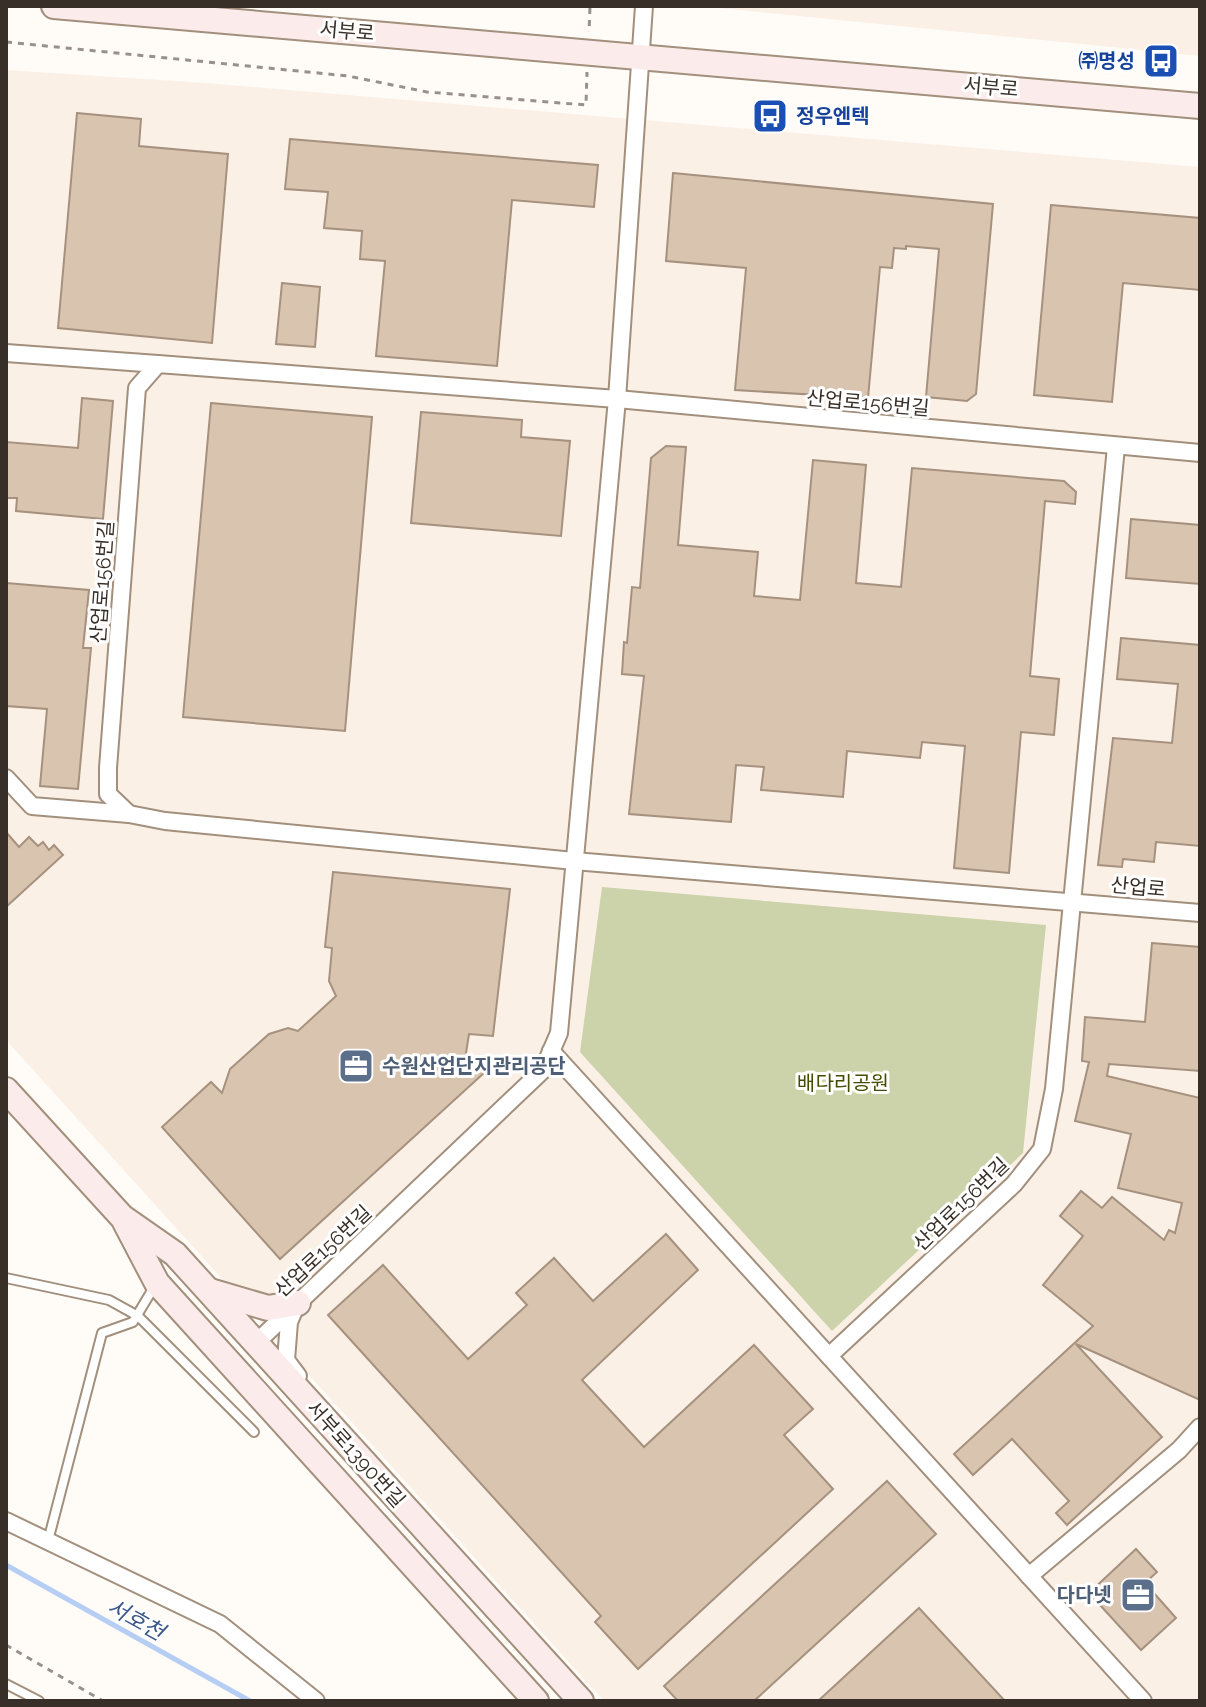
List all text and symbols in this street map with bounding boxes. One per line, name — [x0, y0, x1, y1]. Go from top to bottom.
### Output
street label: 서부로 — [318, 17, 376, 45]
bus stop icon: ㈜명성 — [1142, 42, 1180, 80]
place label: ㈜명성 — [1078, 49, 1135, 73]
street label: 서부로 — [962, 73, 1020, 101]
bus stop icon: 정우엔텍 — [751, 97, 789, 135]
place label: 정우엔텍 — [796, 104, 870, 128]
street label: 산업로156번길 — [805, 386, 931, 420]
street label: 산업로156번길 — [86, 520, 118, 644]
street label: 산업로 — [1109, 873, 1167, 901]
office icon: 수원산업단지관리공단 — [337, 1047, 375, 1085]
place label: 수원산업단지관리공단 — [382, 1054, 566, 1078]
park label: 배다리공원 — [797, 1071, 889, 1095]
street label: 산업로156번길 — [908, 1152, 1014, 1256]
street label: 산업로156번길 — [270, 1200, 376, 1302]
street label: 서부로1390번길 — [302, 1396, 410, 1512]
office icon: 다다넷 — [1119, 1576, 1157, 1614]
place label: 다다넷 — [1057, 1583, 1112, 1607]
water label: 서호천 — [103, 1593, 171, 1646]

